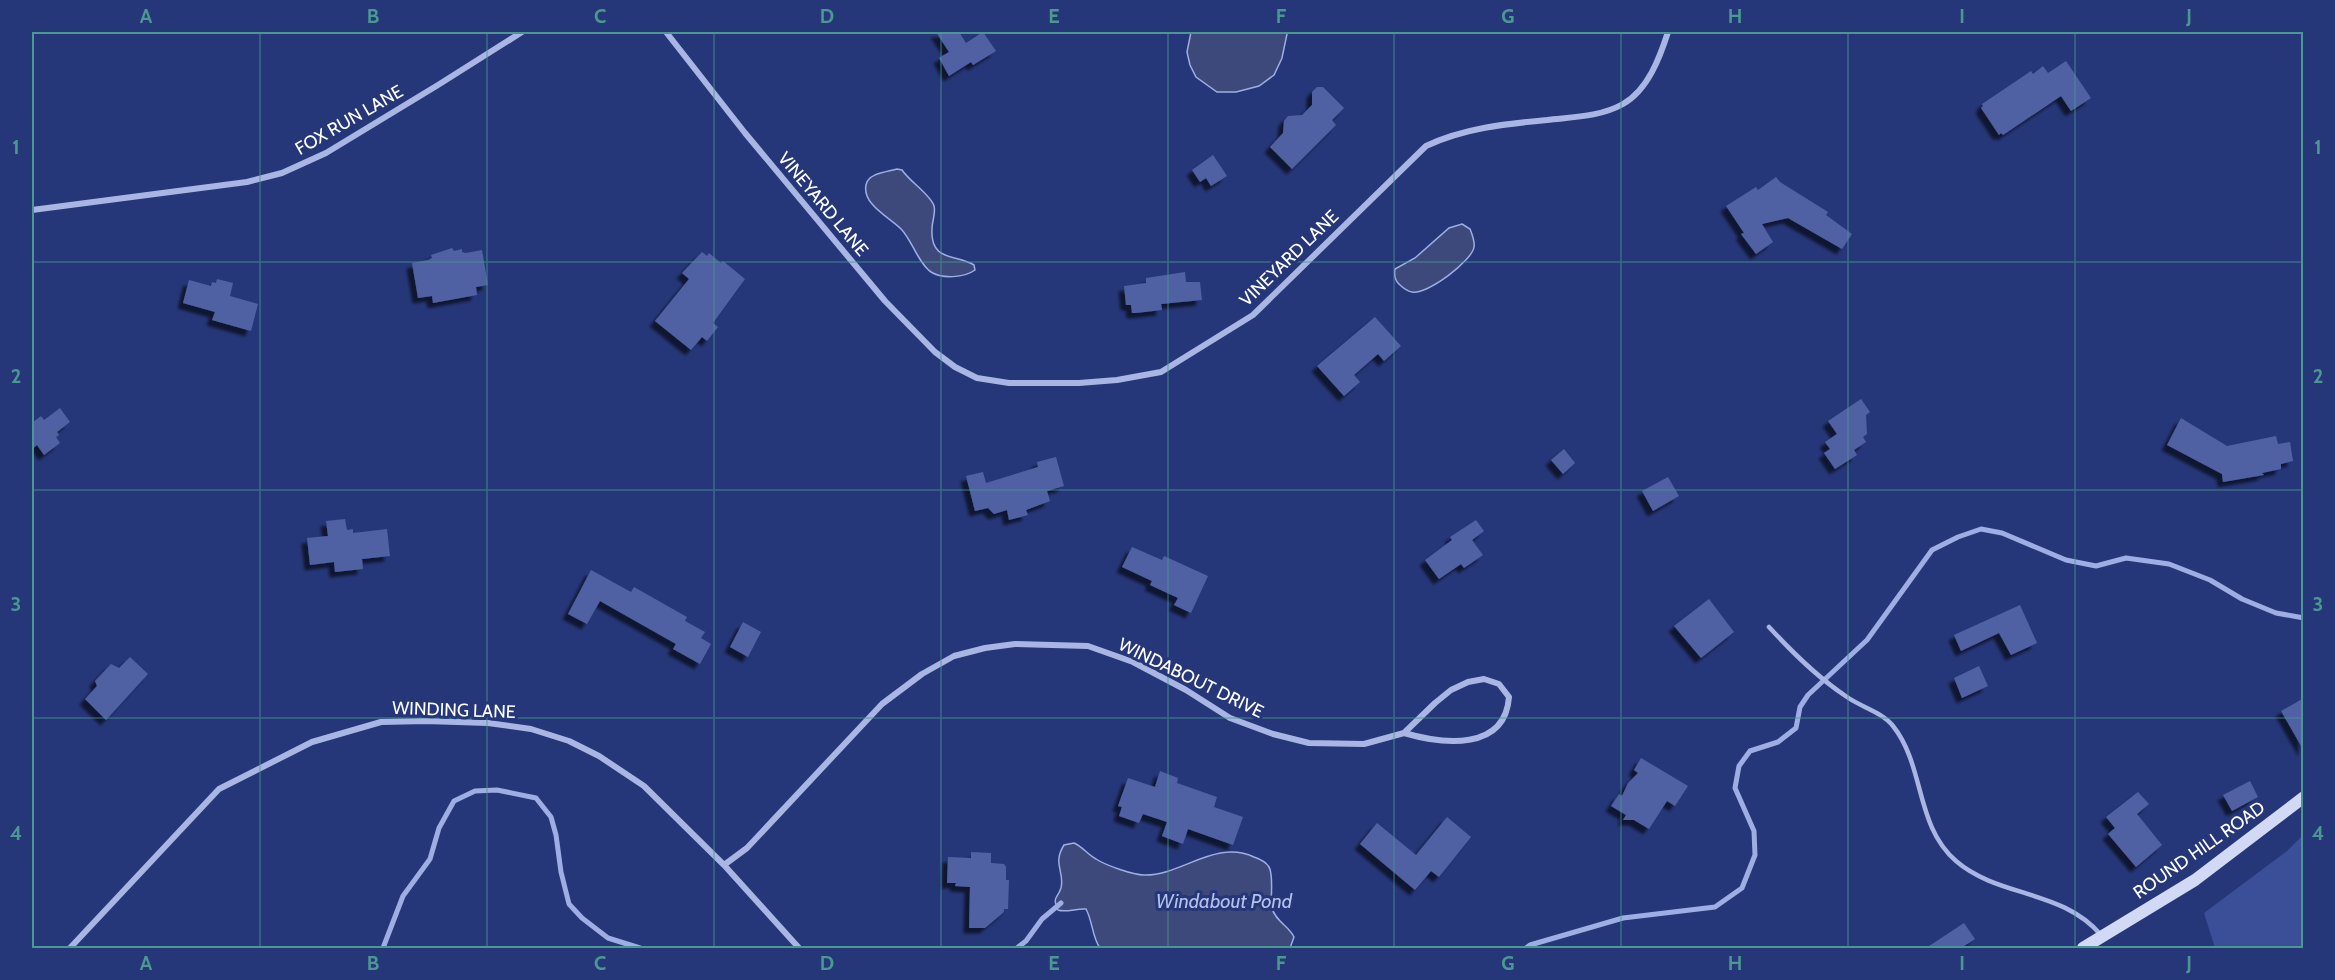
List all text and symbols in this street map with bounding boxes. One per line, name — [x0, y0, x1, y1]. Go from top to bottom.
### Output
text: A — [140, 4, 153, 28]
text: B — [367, 4, 379, 28]
text: C — [594, 4, 606, 28]
text: D — [820, 4, 834, 28]
text: E — [1048, 4, 1060, 28]
text: F — [1276, 4, 1287, 28]
text: G — [1501, 4, 1515, 28]
text: H — [1728, 4, 1742, 28]
text: I — [1959, 4, 1965, 28]
text: J — [2185, 4, 2192, 28]
street label: FOX RUN LANE — [291, 80, 407, 160]
text: 1 — [12, 135, 20, 159]
text: 1 — [2314, 135, 2322, 159]
street label: VINEYARD LANE — [773, 147, 873, 261]
street label: VINEYARD LANE — [1235, 205, 1343, 311]
text: 2 — [11, 364, 21, 388]
text: 2 — [2313, 364, 2323, 388]
text: 3 — [11, 592, 21, 616]
text: 3 — [2313, 592, 2323, 616]
street label: WINDABOUT DRIVE — [1115, 633, 1267, 723]
street label: WINDING LANE — [392, 697, 516, 723]
street label: ROUND HILL ROAD — [2129, 796, 2269, 904]
text: 4 — [10, 821, 22, 845]
text: 4 — [2312, 821, 2324, 845]
water label: Windabout Pond — [1156, 889, 1293, 913]
text: A — [140, 951, 153, 975]
text: B — [367, 951, 379, 975]
text: C — [594, 951, 606, 975]
text: D — [820, 951, 834, 975]
text: E — [1048, 951, 1060, 975]
text: F — [1276, 951, 1287, 975]
text: G — [1501, 951, 1515, 975]
text: H — [1728, 951, 1742, 975]
text: I — [1959, 951, 1965, 975]
text: J — [2185, 951, 2192, 975]

